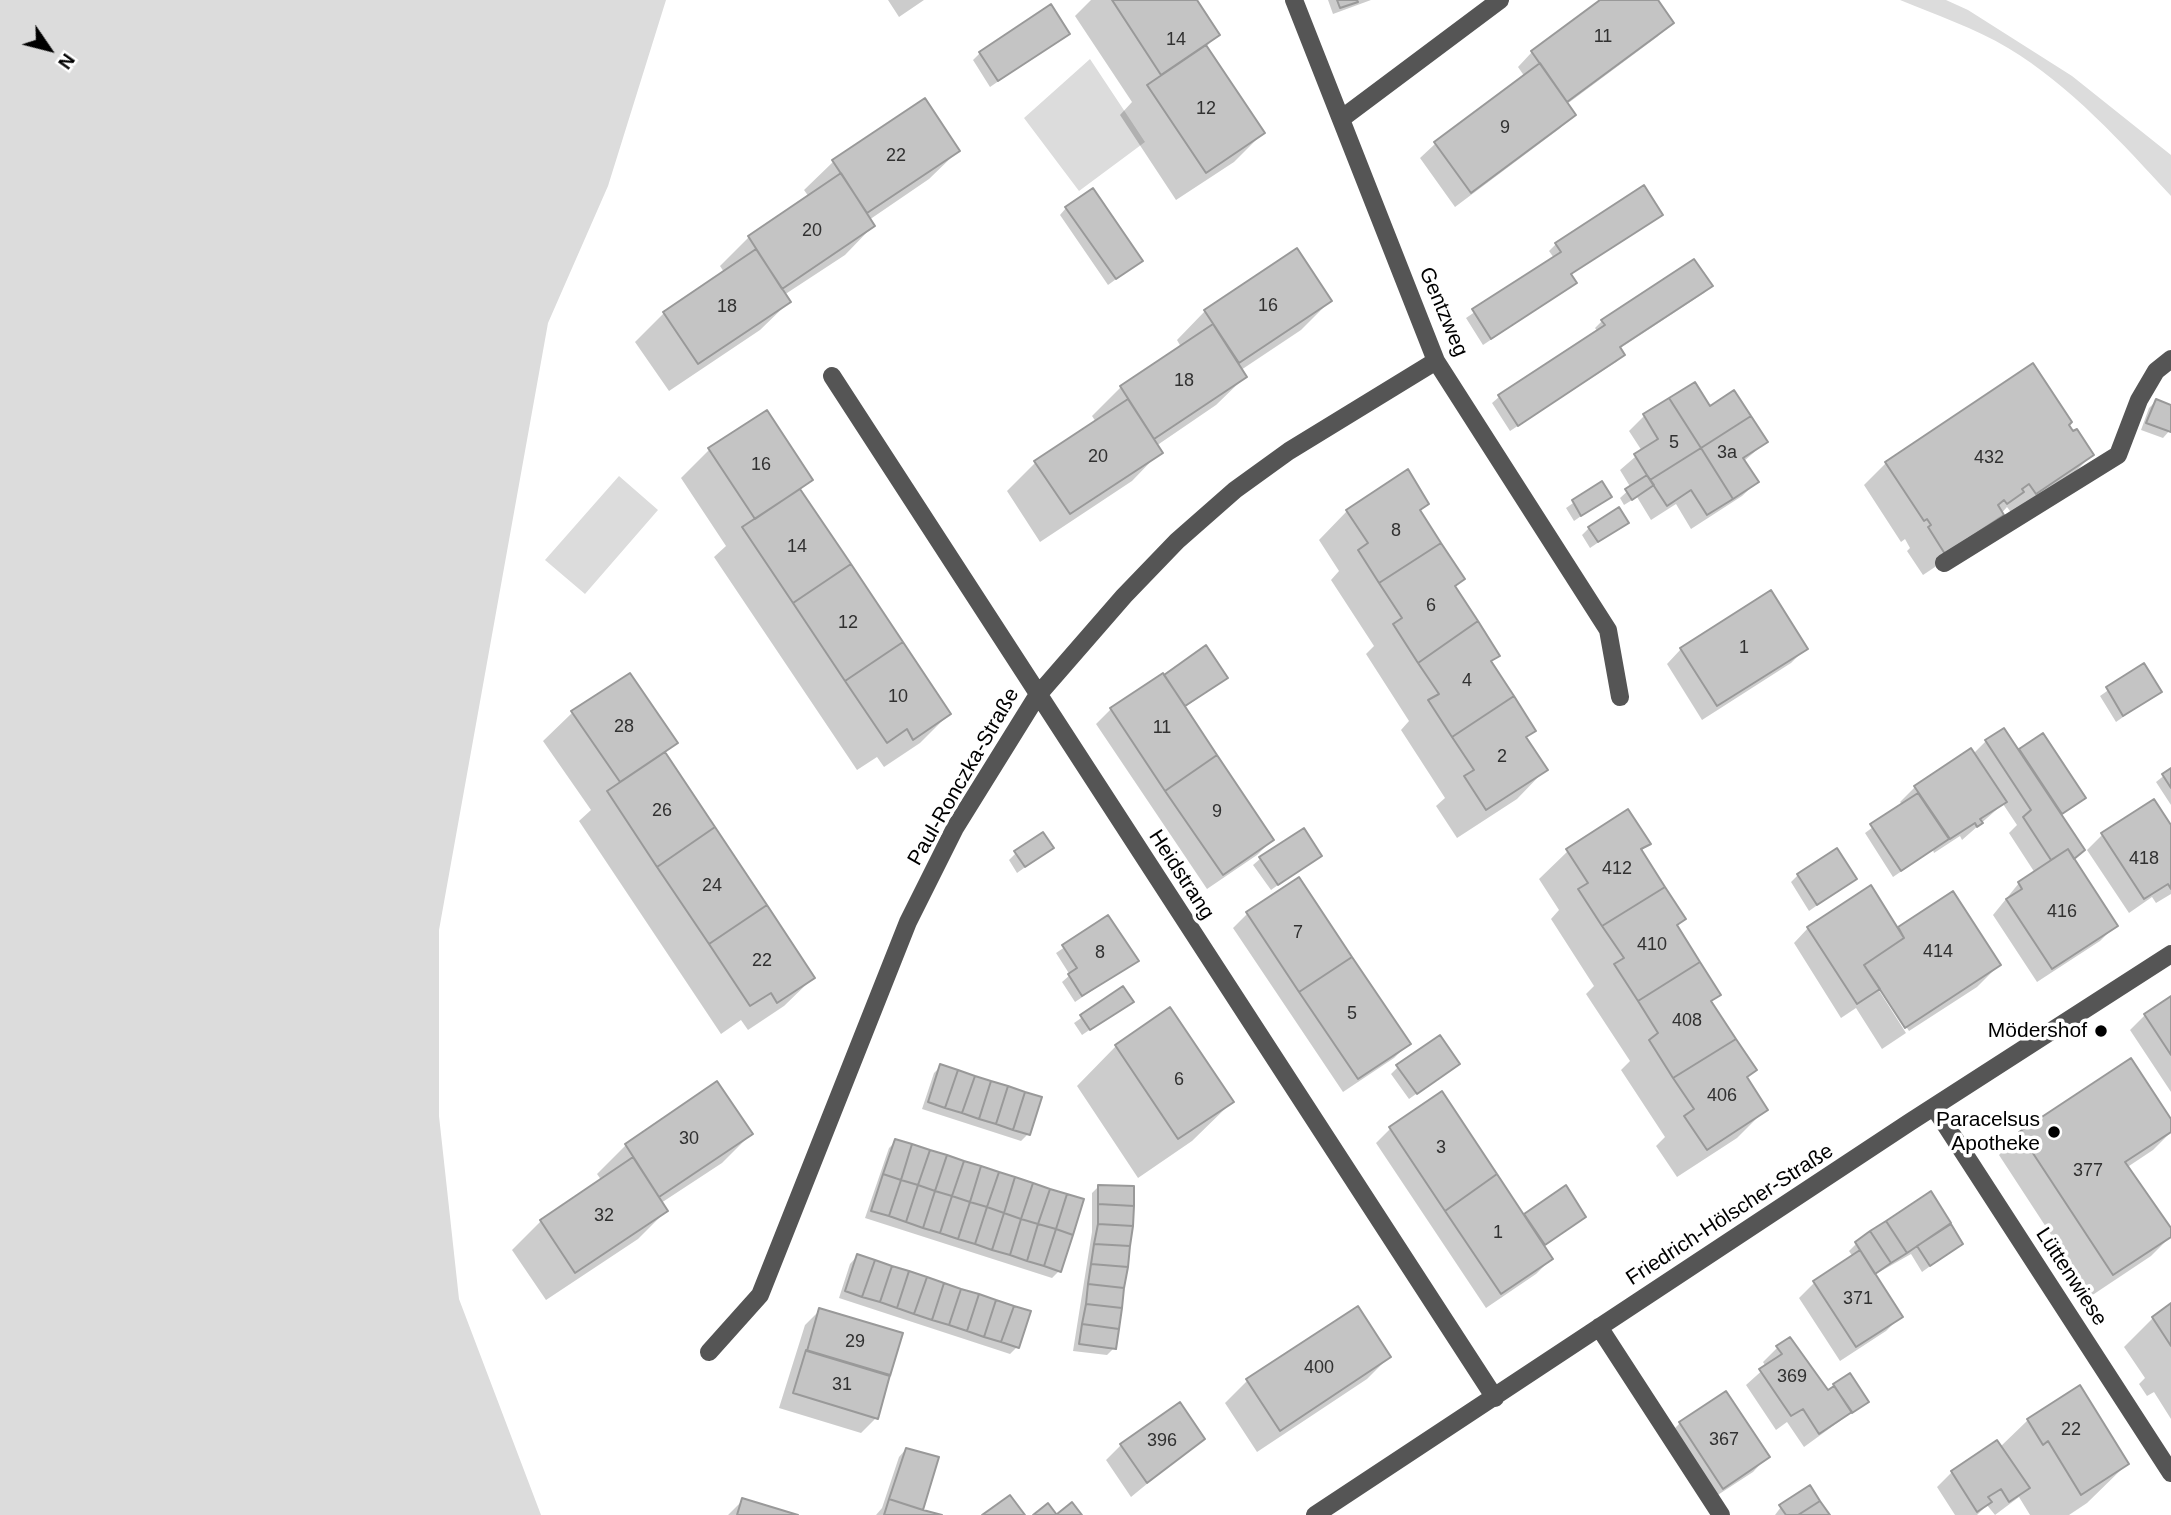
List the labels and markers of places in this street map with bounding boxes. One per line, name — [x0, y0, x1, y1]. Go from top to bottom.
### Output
place label: Mödershof — [1988, 1018, 2087, 1044]
marker: Mödershof — [2093, 1023, 2109, 1039]
place label: Paracelsus Apotheke — [1936, 1107, 2040, 1157]
marker: Paracelsus Apotheke — [2046, 1124, 2062, 1140]

